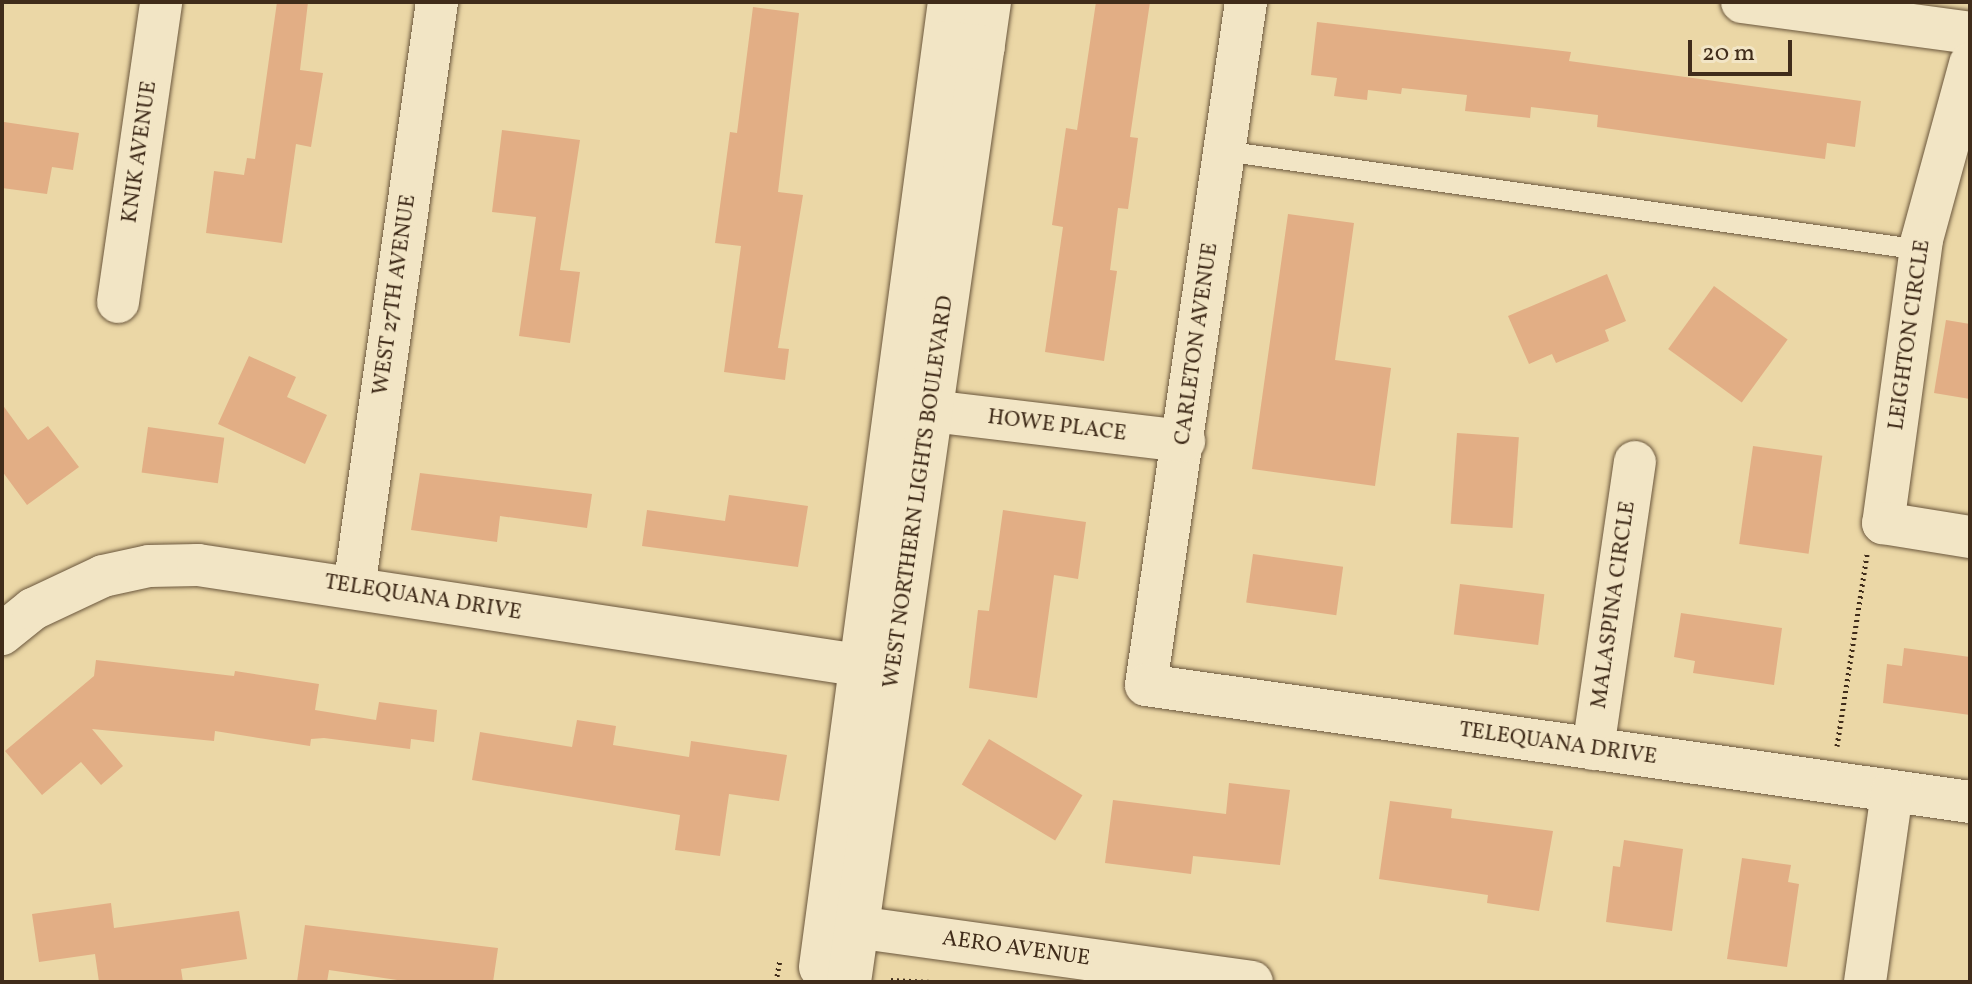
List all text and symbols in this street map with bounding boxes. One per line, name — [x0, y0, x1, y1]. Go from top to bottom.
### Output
scale bar — [1692, 24, 1796, 74]
text: 20 m — [1702, 37, 1755, 71]
street label: KNIK AVENUE — [117, 79, 163, 225]
street label: WEST 27TH AVENUE — [368, 193, 422, 397]
street label: LEIGHTON CIRCLE — [1884, 238, 1936, 432]
street label: CARLETON AVENUE — [1170, 241, 1224, 447]
street label: WEST NORTHERN LIGHTS BOULEVARD — [878, 294, 960, 690]
street label: HOWE PLACE — [986, 404, 1128, 448]
street label: MALASPINA CIRCLE — [1586, 499, 1642, 711]
street label: TELEQUANA DRIVE — [322, 569, 524, 627]
street label: TELEQUANA DRIVE — [1457, 717, 1659, 771]
street label: AERO AVENUE — [940, 926, 1092, 972]

